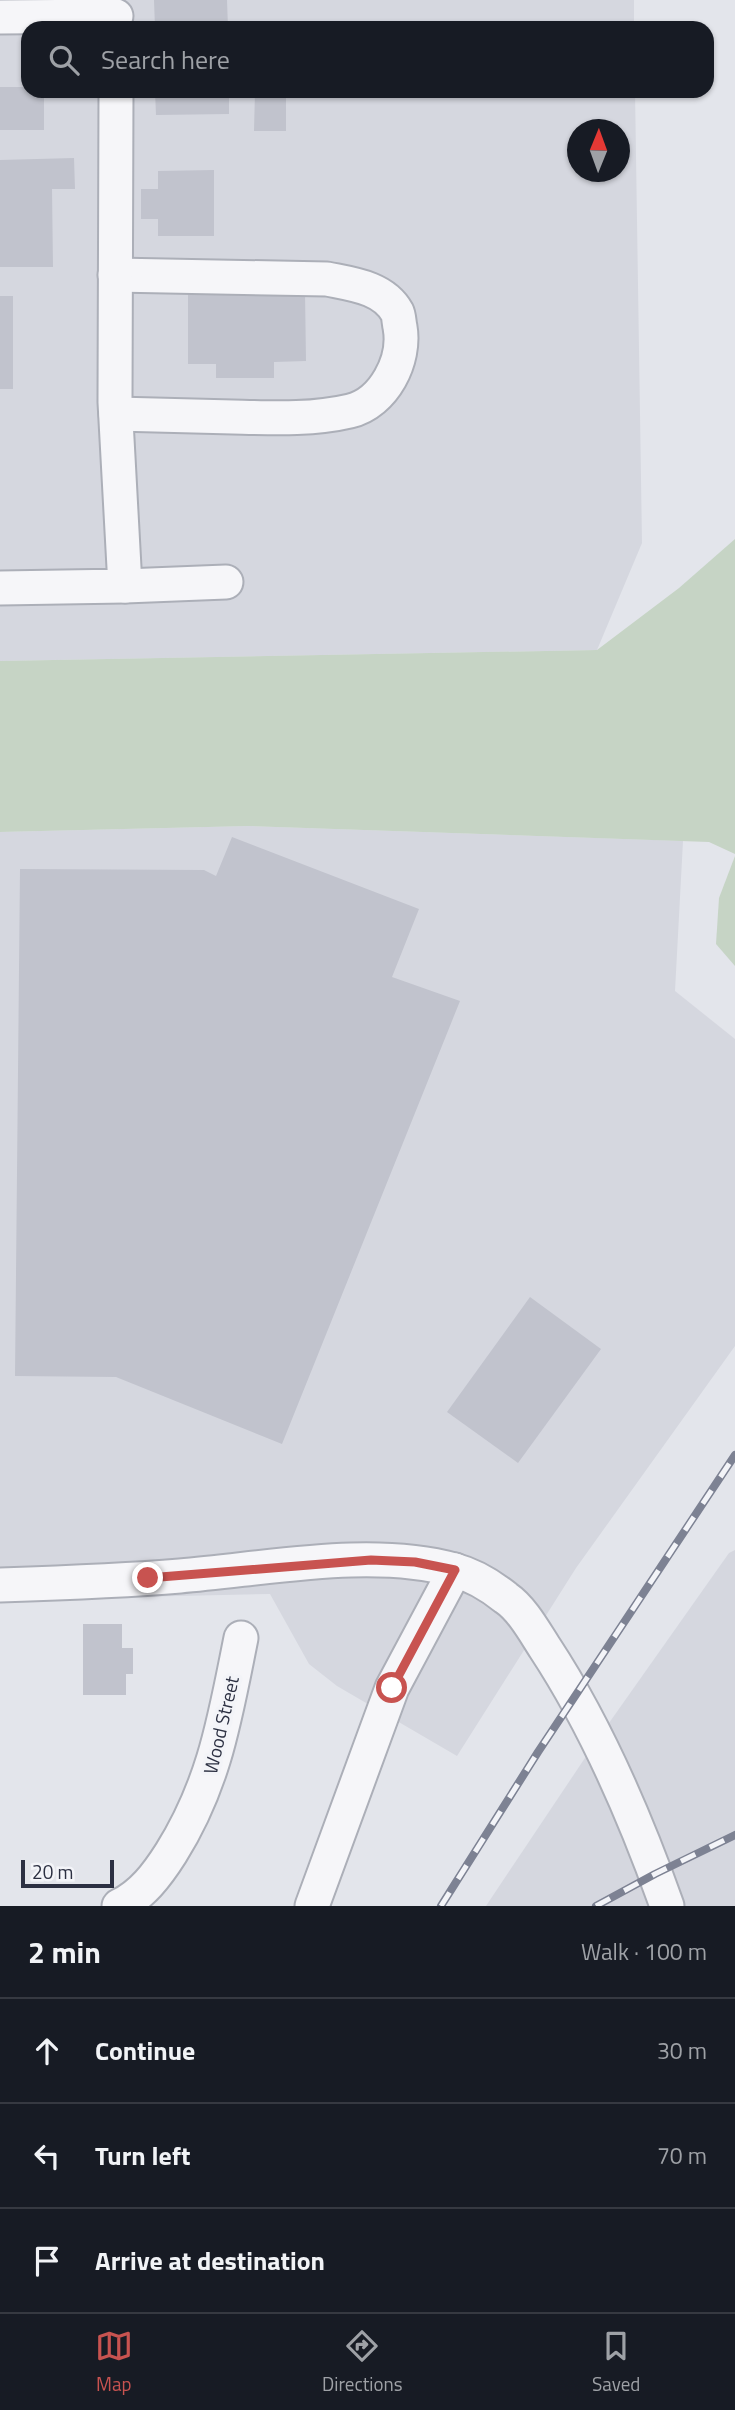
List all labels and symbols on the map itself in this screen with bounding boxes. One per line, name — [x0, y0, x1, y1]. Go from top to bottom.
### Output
north arrow — [567, 119, 630, 182]
route end — [132, 1562, 163, 1593]
route start — [376, 1672, 407, 1703]
street label: Wood Street — [195, 1673, 246, 1777]
scale bar — [21, 1857, 114, 1889]

